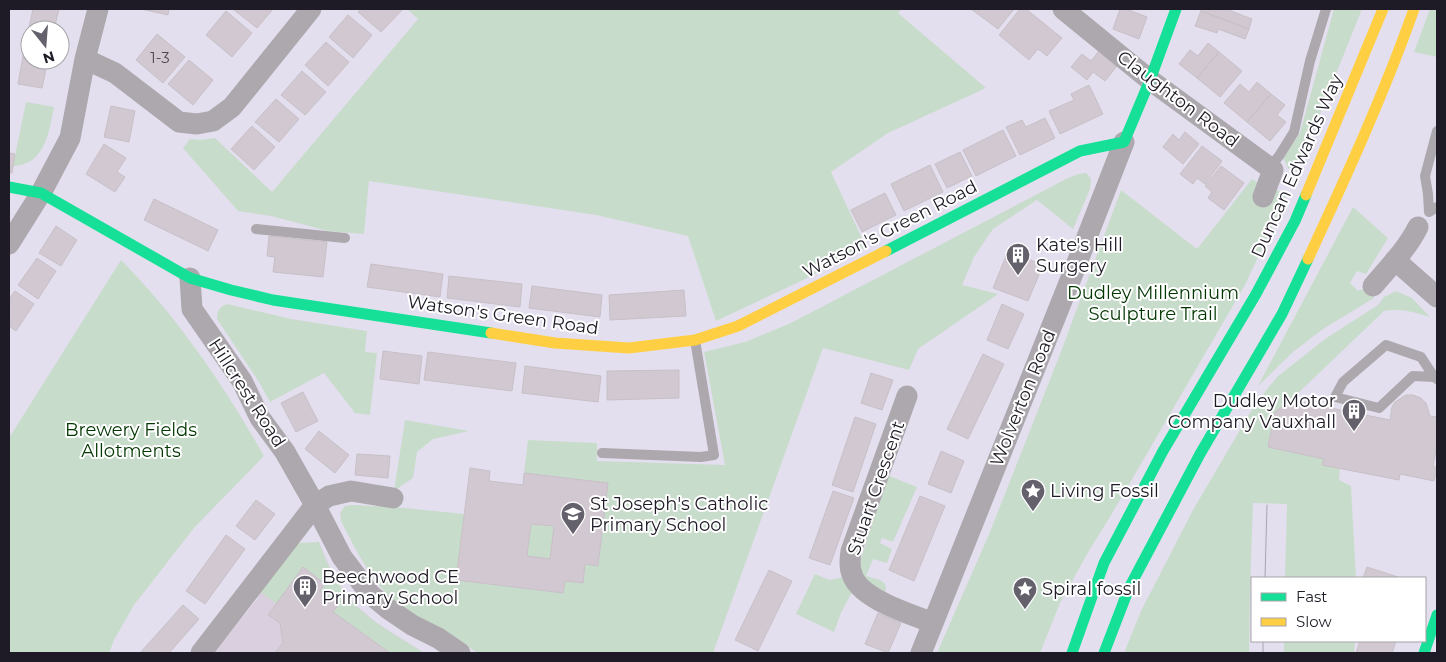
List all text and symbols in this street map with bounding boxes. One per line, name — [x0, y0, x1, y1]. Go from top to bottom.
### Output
north arrow — [20, 20, 70, 70]
street label: Claughton Road — [1113, 46, 1243, 152]
text: N — [41, 47, 57, 68]
house number: 1-3 — [150, 48, 170, 67]
street label: Duncan Edwards Way — [1247, 71, 1348, 261]
street label: Watson's Green Road — [799, 175, 981, 283]
place label: Kate's Hill Surgery — [1036, 234, 1123, 277]
building icon: Kate's Hill Surgery — [1005, 242, 1031, 276]
park label: Dudley Millennium Sculpture Trail — [1067, 282, 1239, 325]
street label: Watson's Green Road — [406, 291, 600, 339]
street label: Wolverton Road — [986, 327, 1060, 469]
street label: Hillcrest Road — [204, 335, 290, 451]
place label: Dudley Motor Company Vauxhall — [1168, 390, 1336, 433]
building icon: Dudley Motor Company Vauxhall — [1341, 398, 1367, 432]
street label: Stuart Crescent — [843, 418, 909, 558]
park label: Brewery Fields Allotments — [65, 419, 197, 462]
place icon: Living Fossil — [1020, 478, 1046, 512]
place label: Living Fossil — [1050, 480, 1159, 502]
place label: St Joseph's Catholic Primary School — [590, 493, 768, 536]
school or university icon: St Joseph's Catholic Primary School — [560, 501, 586, 535]
place label: Beechwood CE Primary School — [322, 566, 459, 609]
building icon: Beechwood CE Primary School — [292, 574, 318, 608]
place icon: Spiral fossil — [1012, 576, 1038, 610]
legend — [1251, 577, 1426, 642]
place label: Spiral fossil — [1042, 578, 1141, 600]
text: Fast — [1296, 587, 1327, 606]
text: Slow — [1296, 612, 1332, 631]

